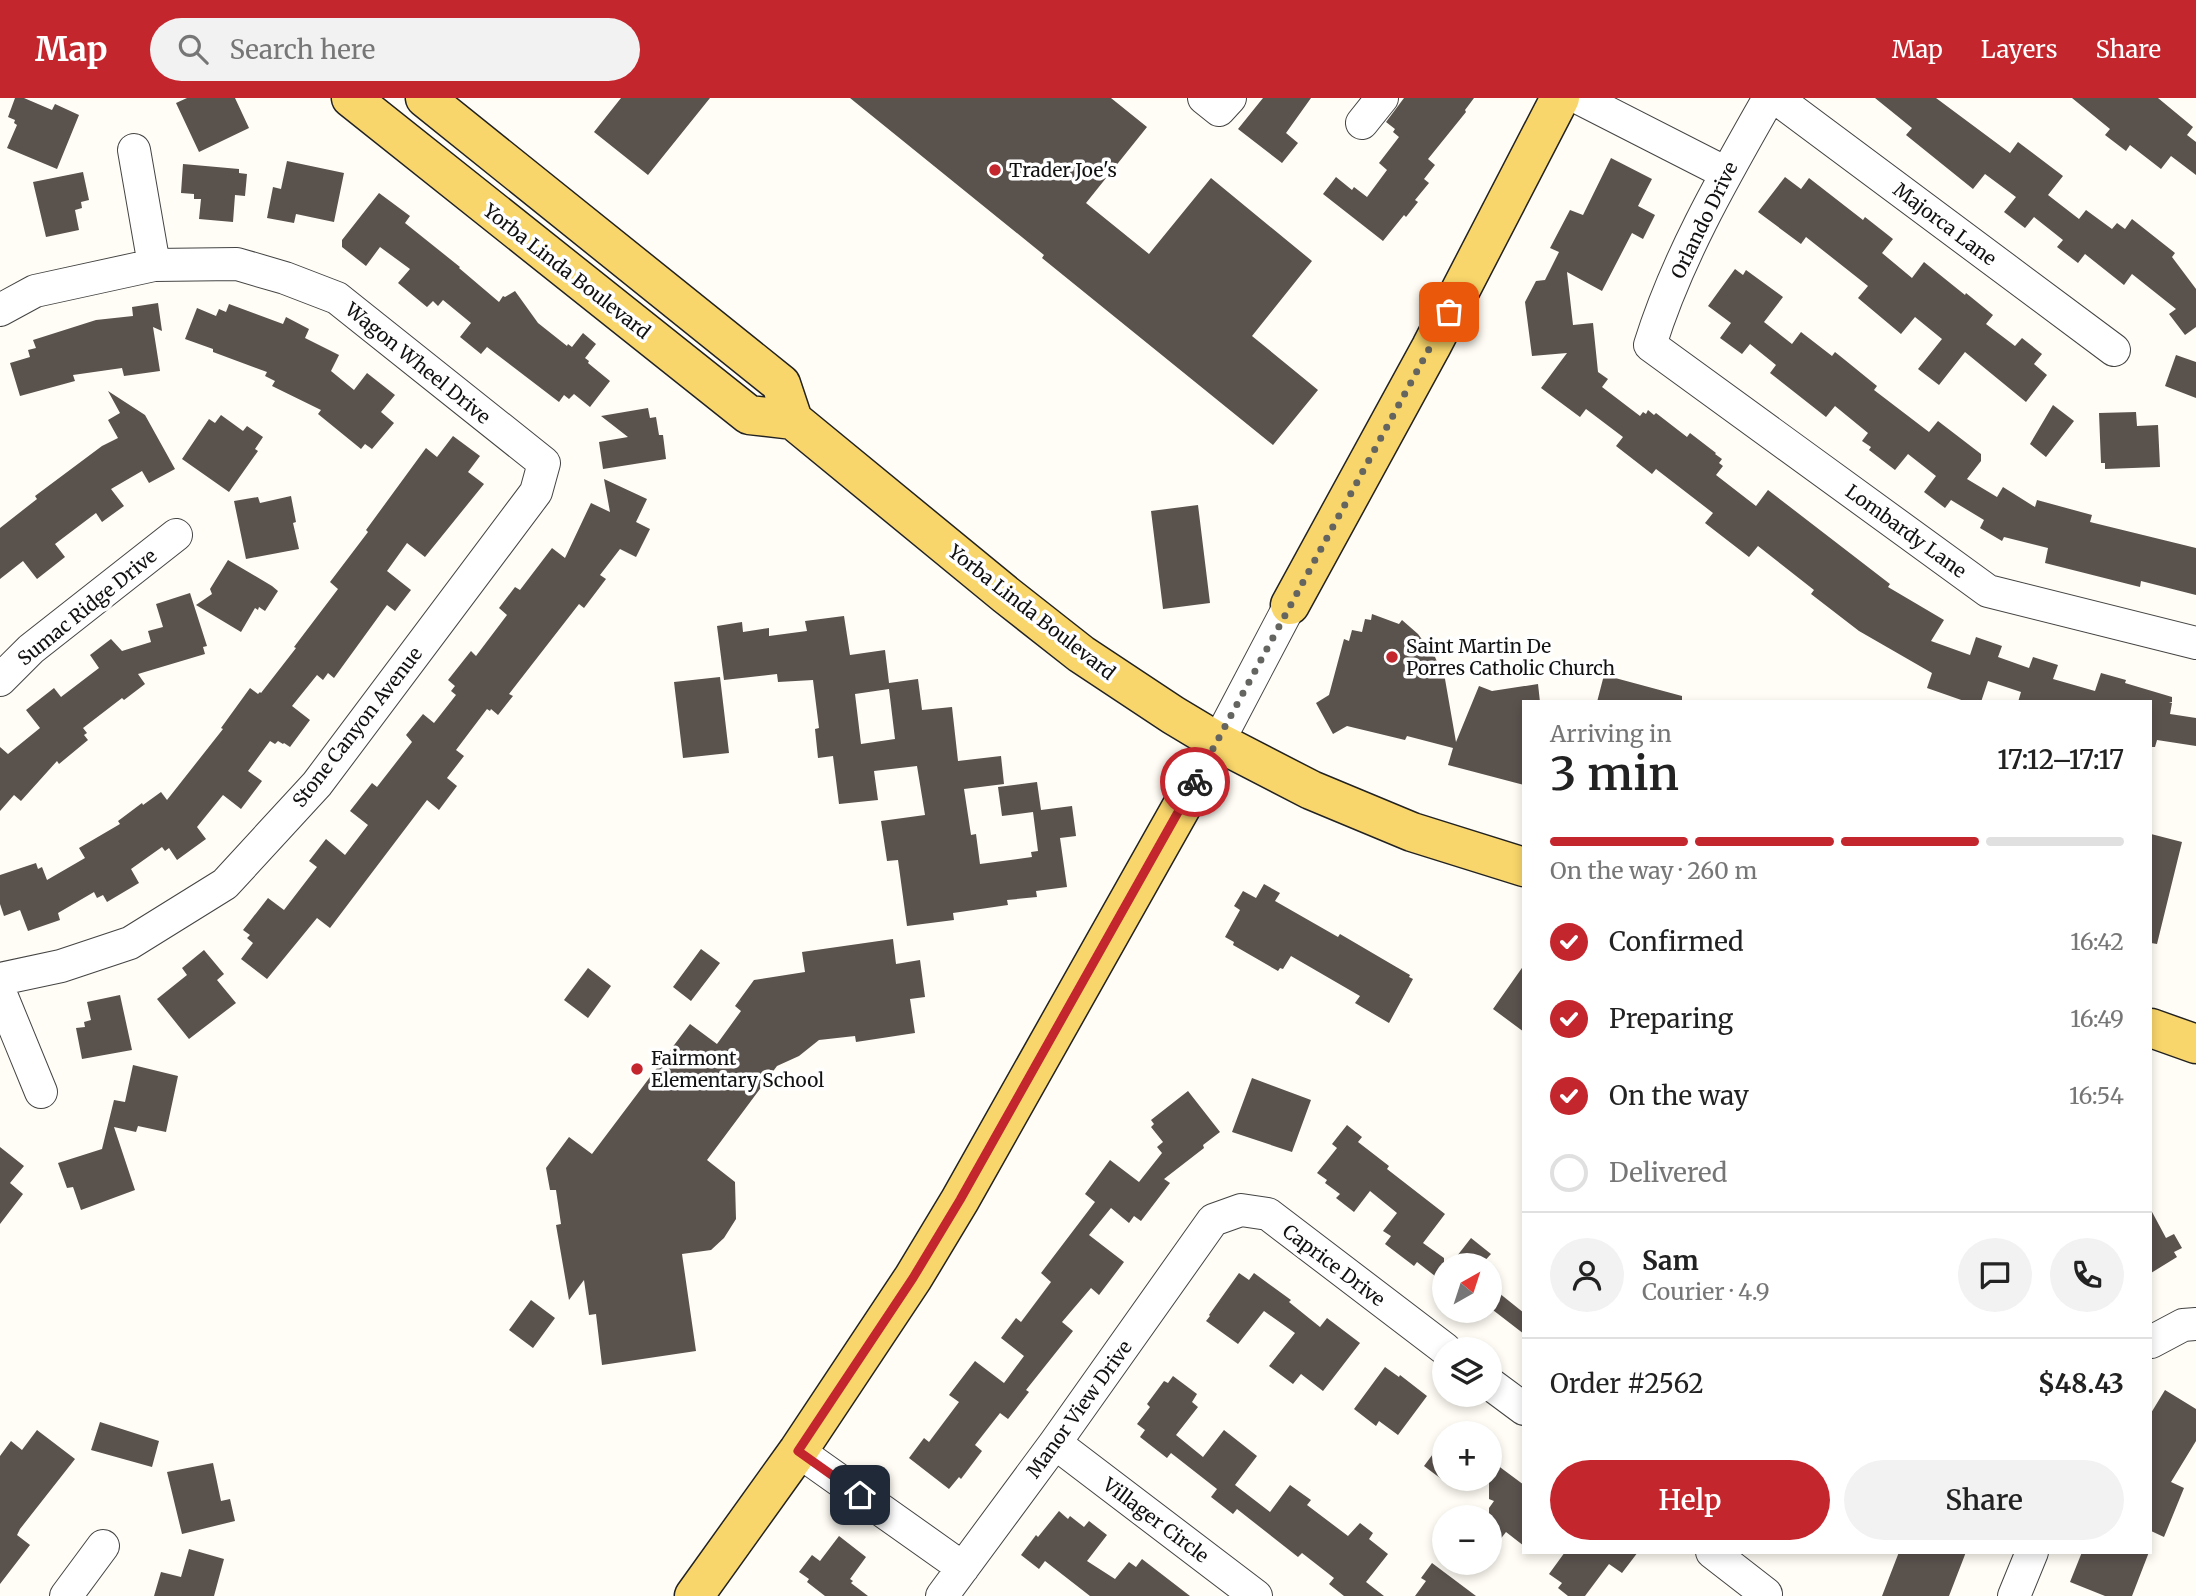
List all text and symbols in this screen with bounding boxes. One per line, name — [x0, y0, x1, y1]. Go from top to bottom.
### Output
search box — [150, 18, 640, 81]
text: Map — [35, 29, 108, 70]
icon: search — [174, 30, 212, 68]
text: Search here — [230, 33, 375, 66]
text: Map — [1892, 34, 1943, 65]
text: Layers — [1981, 34, 2057, 65]
text: Share — [2095, 34, 2161, 65]
place label: Trader Joe's — [1009, 158, 1117, 182]
street label: Orlando Drive — [1665, 158, 1743, 282]
marker: Trader Joe's — [987, 162, 1003, 178]
street label: Majorca Lane — [1889, 177, 2001, 271]
street label: Yorba Linda Boulevard — [478, 198, 655, 344]
pin — [1419, 282, 1479, 342]
icon: bag — [1430, 293, 1468, 331]
street label: Wagon Wheel Drive — [340, 297, 495, 429]
street label: Lombardy Lane — [1841, 479, 1971, 583]
street label: Yorba Linda Boulevard — [943, 539, 1120, 685]
street label: Sumac Ridge Drive — [13, 544, 161, 670]
place label: Saint Martin De Porres Catholic Church — [1406, 634, 1615, 680]
street label: Stone Canyon Avenue — [287, 642, 427, 812]
marker: Saint Martin De Porres Catholic Church — [1384, 649, 1400, 665]
text: Arriving in — [1550, 719, 1672, 748]
text: 17:12–17:17 — [1997, 743, 2124, 776]
text: 3 min — [1550, 745, 1679, 803]
courier — [1160, 747, 1230, 817]
icon: bike — [1176, 763, 1214, 801]
text: On the way · 260 m — [1550, 856, 1757, 885]
icon: check — [1550, 923, 1588, 961]
text: Confirmed — [1609, 925, 1744, 958]
text: 16:42 — [2070, 927, 2124, 956]
icon: check — [1550, 1000, 1588, 1038]
text: Preparing — [1609, 1002, 1733, 1035]
text: 16:49 — [2070, 1004, 2124, 1033]
place label: Fairmont Elementary School — [651, 1046, 824, 1092]
marker: Fairmont Elementary School — [629, 1061, 645, 1077]
icon: check — [1550, 1077, 1588, 1115]
text: On the way — [1609, 1079, 1749, 1112]
text: 16:54 — [2069, 1081, 2124, 1110]
text: Delivered — [1609, 1156, 1728, 1189]
street label: Caprice Drive — [1278, 1219, 1390, 1311]
button: person — [1550, 1238, 1624, 1312]
button: chat — [1958, 1238, 2032, 1312]
button: phone — [2050, 1238, 2124, 1312]
text: Sam — [1642, 1244, 1699, 1277]
north arrow — [1432, 1253, 1502, 1323]
map controls — [1432, 1253, 1502, 1575]
text: Courier · 4.9 — [1642, 1277, 1770, 1306]
street label: Manor View Drive — [1021, 1335, 1137, 1482]
button: layers — [1432, 1337, 1502, 1407]
text: Order #2562 — [1550, 1367, 1704, 1400]
text: $48.43 — [2038, 1367, 2124, 1400]
button: + — [1432, 1421, 1502, 1491]
button: Help — [1550, 1460, 1830, 1540]
button: Share — [1844, 1460, 2124, 1540]
pin — [830, 1465, 890, 1525]
street label: Villager Circle — [1097, 1472, 1214, 1568]
icon: home — [841, 1476, 879, 1514]
button: − — [1432, 1505, 1502, 1575]

